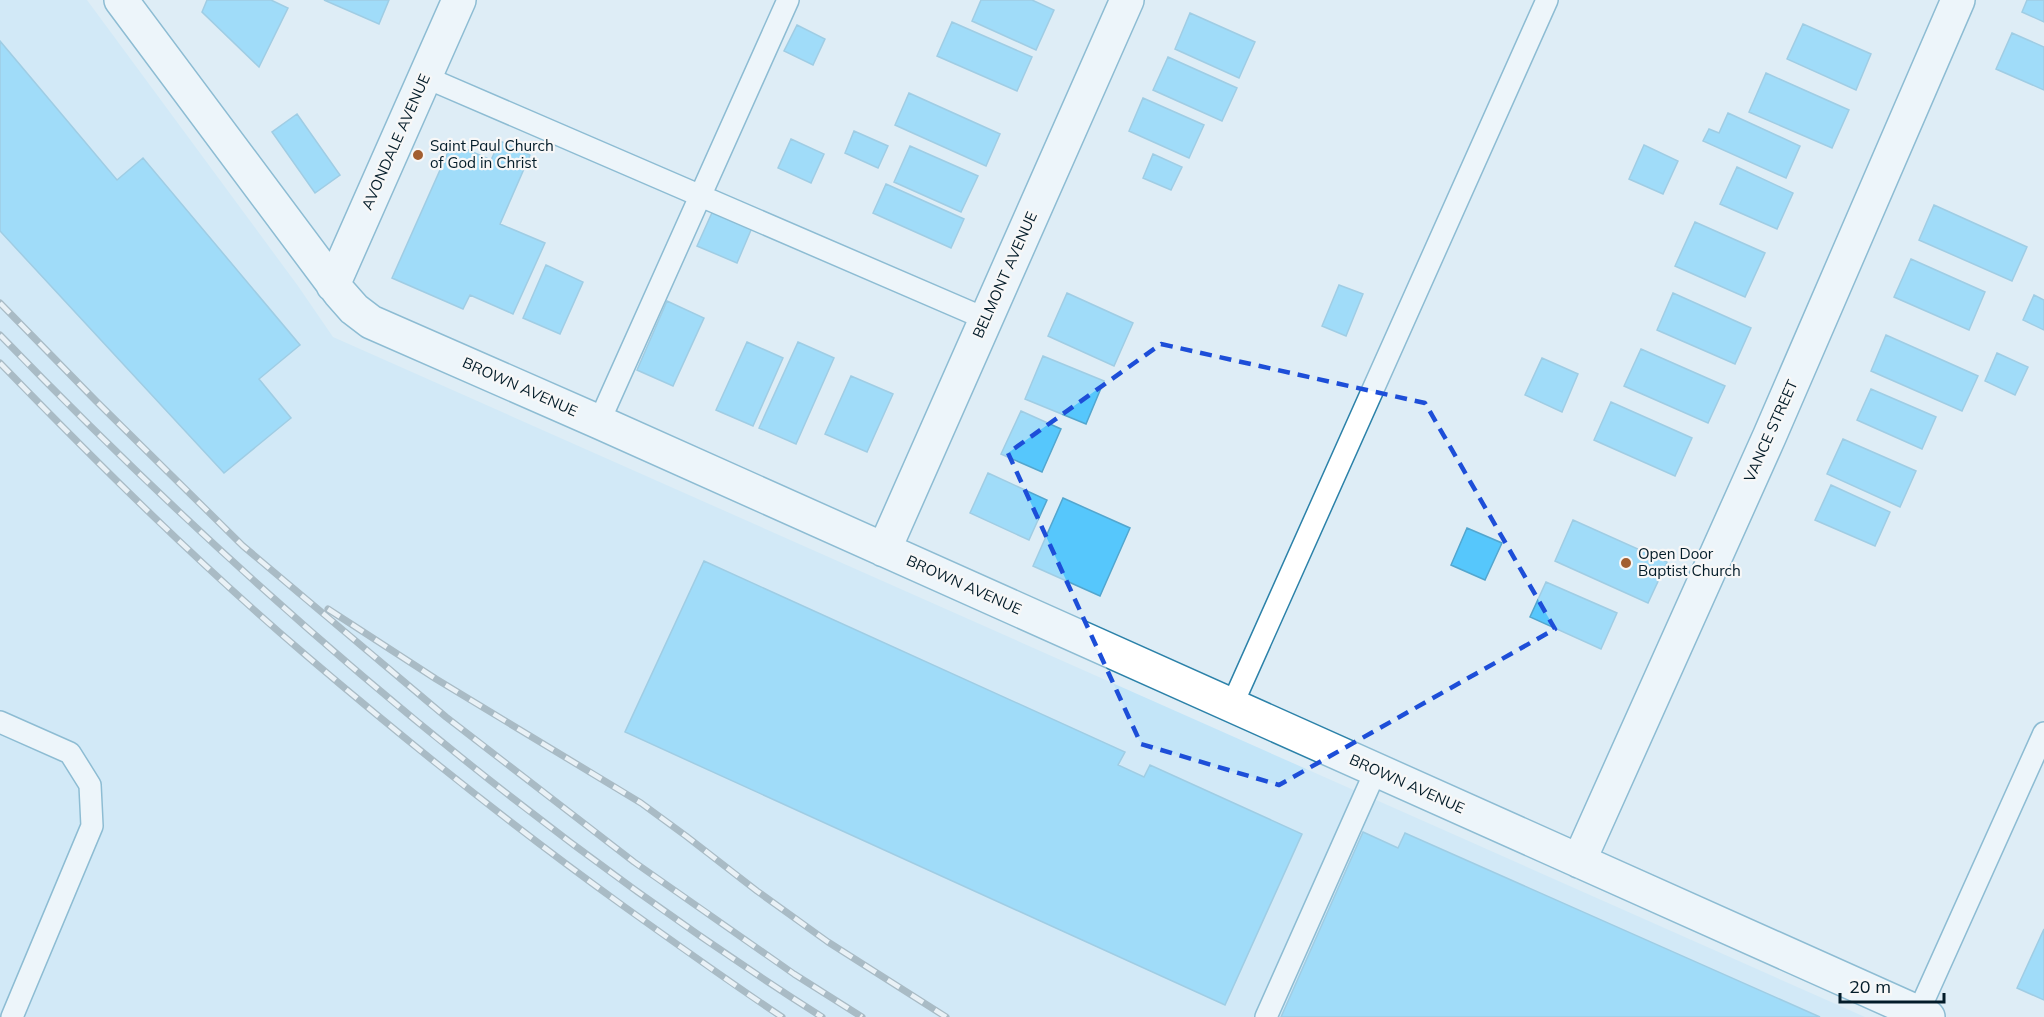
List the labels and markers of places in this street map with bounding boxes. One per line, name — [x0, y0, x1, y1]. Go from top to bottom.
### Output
place label: Saint Paul Church of God in Christ — [430, 136, 554, 172]
marker: Saint Paul Church of God in Christ — [411, 148, 425, 162]
place label: Open Door Baptist Church — [1638, 544, 1741, 580]
marker: Open Door Baptist Church — [1619, 556, 1633, 570]

